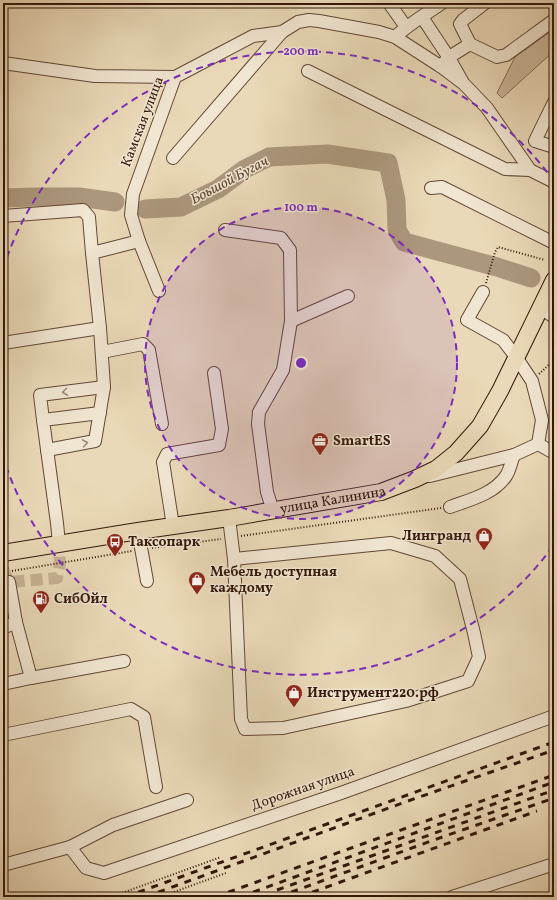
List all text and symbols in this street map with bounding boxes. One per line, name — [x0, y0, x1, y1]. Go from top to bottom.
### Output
text: 200 m — [283, 44, 319, 60]
street label: Камская улица — [117, 74, 169, 170]
water label: Боьшой Бугач — [187, 151, 273, 210]
text: 100 m — [284, 200, 318, 216]
centre of rings — [294, 356, 308, 370]
one-way arrow — [62, 387, 68, 396]
office icon: SmartES — [310, 431, 330, 456]
place label: SmartES — [333, 432, 391, 451]
one-way arrow — [82, 439, 88, 447]
street label: улица Калинина — [278, 481, 389, 519]
shop icon: Лингранд — [474, 526, 494, 551]
place label: Лингранд — [402, 527, 471, 546]
bus stop icon: Таксопарк — [105, 532, 125, 557]
place label: Таксопарк — [128, 533, 201, 552]
place label: Мебель доступная каждому — [210, 563, 337, 598]
shop icon: Мебель доступная каждому — [187, 570, 207, 595]
fuel station icon: СибОйл — [31, 589, 51, 614]
place label: СибОйл — [54, 590, 108, 609]
shop icon: Инструмент220.рф — [284, 683, 304, 708]
place label: Инструмент220.рф — [307, 684, 439, 703]
street label: Дорожная улица — [249, 762, 357, 816]

